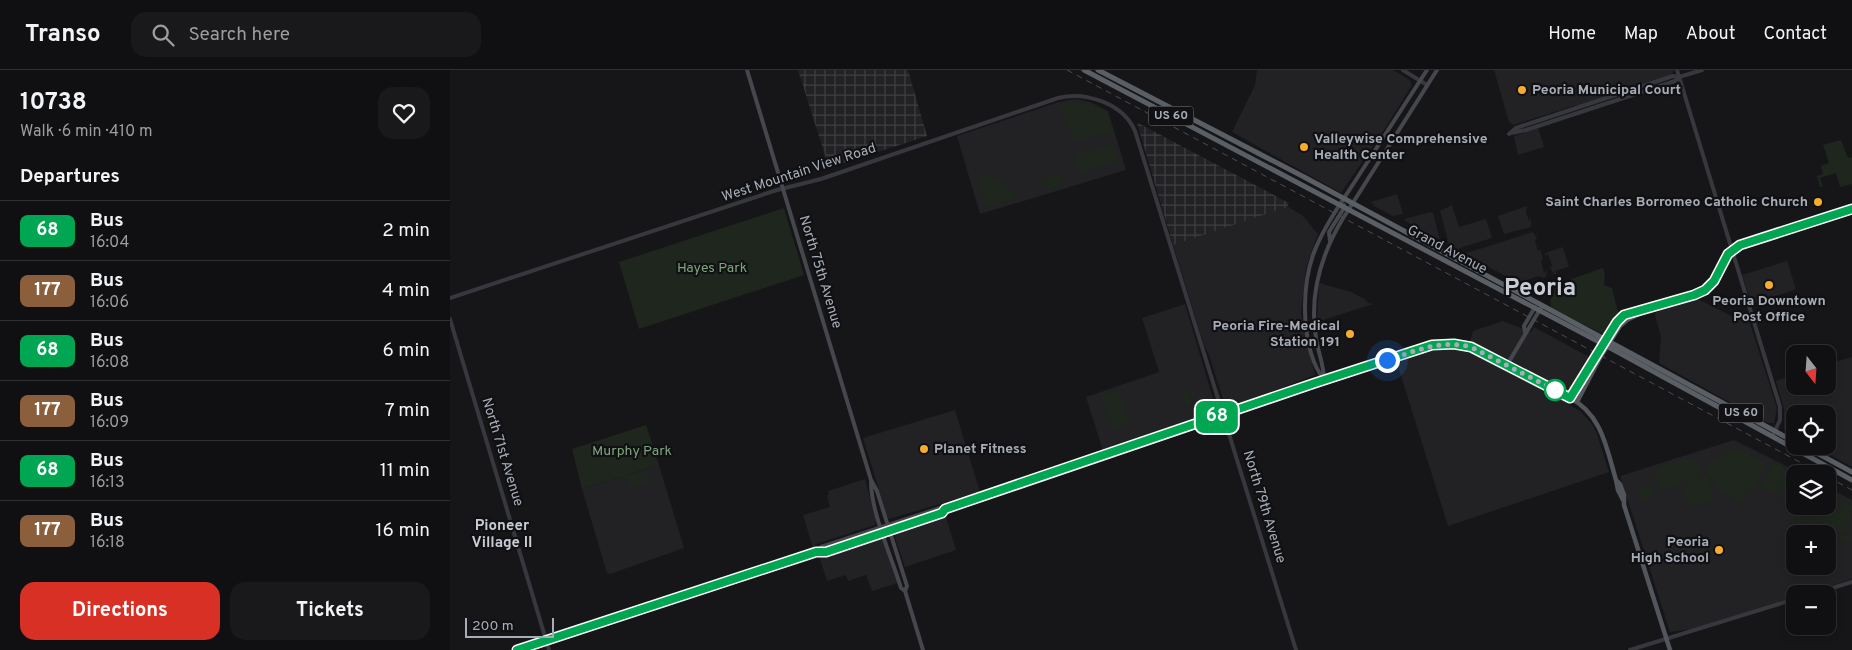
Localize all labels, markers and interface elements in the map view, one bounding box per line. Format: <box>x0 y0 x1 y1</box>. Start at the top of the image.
search box <box>131 12 481 57</box>
text: Transo <box>25 20 101 50</box>
icon: search <box>149 21 177 49</box>
text: Search here <box>189 23 290 47</box>
text: Home <box>1548 23 1596 46</box>
text: Map <box>1624 23 1658 46</box>
text: About <box>1686 23 1735 46</box>
text: Contact <box>1763 23 1827 46</box>
place label: Peoria Municipal Court <box>1532 82 1681 99</box>
marker: Peoria Municipal Court <box>1516 84 1528 96</box>
button: heart <box>378 87 430 139</box>
text: 10738 <box>20 88 87 118</box>
road number: US 60 <box>1148 106 1194 126</box>
text: Walk · 6 min · 410 m <box>20 122 153 142</box>
place label: Valleywise Comprehensive Health Center <box>1314 131 1488 164</box>
street label: West Mountain View Road <box>720 140 878 206</box>
marker: Valleywise Comprehensive Health Center <box>1298 141 1310 153</box>
text: Departures <box>20 165 120 189</box>
place label: Saint Charles Borromeo Catholic Church <box>1545 194 1808 211</box>
marker: Saint Charles Borromeo Catholic Church <box>1812 196 1824 208</box>
text: Bus <box>90 209 124 233</box>
street label: North 75th Avenue <box>795 213 845 331</box>
text: 68 <box>36 219 59 242</box>
text: 2 min <box>382 219 430 243</box>
street label: Grand Avenue <box>1404 222 1490 278</box>
text: 16:04 <box>90 233 129 253</box>
park label: Hayes Park <box>677 260 747 277</box>
text: Bus <box>90 269 124 293</box>
district label: Peoria <box>1504 274 1576 304</box>
text: 177 <box>34 279 61 302</box>
text: 4 min <box>382 279 430 303</box>
marker: Peoria Downtown Post Office <box>1763 279 1775 291</box>
text: 16:06 <box>90 293 129 313</box>
place label: Peoria Downtown Post Office <box>1712 293 1826 326</box>
place label: Peoria Fire-Medical Station 191 <box>1212 318 1340 351</box>
marker: Peoria Fire-Medical Station 191 <box>1344 328 1356 340</box>
text: Bus <box>90 329 124 353</box>
text: 68 <box>36 339 59 362</box>
text: 6 min <box>383 339 430 363</box>
north arrow <box>1786 345 1836 395</box>
map controls <box>1786 345 1836 635</box>
your location <box>1375 348 1400 373</box>
text: 16:08 <box>90 353 129 373</box>
unlabelled marker <box>1544 379 1566 401</box>
text: Bus <box>90 389 124 413</box>
street label: North 71st Avenue <box>477 396 527 508</box>
text: 177 <box>34 399 61 422</box>
text: 7 min <box>385 399 430 423</box>
line badge: 68 <box>1194 401 1240 433</box>
road number: US 60 <box>1718 403 1764 422</box>
text: 68 <box>1206 405 1228 428</box>
button: locate <box>1786 405 1836 455</box>
text: 16:09 <box>90 413 129 433</box>
place label: Planet Fitness <box>934 441 1027 458</box>
park label: Murphy Park <box>592 443 672 460</box>
marker: Planet Fitness <box>918 443 930 455</box>
text: Bus <box>90 449 124 473</box>
street label: North 79th Avenue <box>1239 449 1289 565</box>
text: 68 <box>36 459 59 482</box>
text: 11 min <box>380 459 430 483</box>
button: layers <box>1786 465 1836 515</box>
text: 16:13 <box>90 473 125 493</box>
text: Bus <box>90 509 124 533</box>
district label: Pioneer Village II <box>471 517 533 553</box>
text: 177 <box>34 519 61 542</box>
text: 16 min <box>375 519 430 543</box>
button: + <box>1786 525 1836 575</box>
text: 16:18 <box>90 533 125 553</box>
place label: Peoria High School <box>1631 534 1709 567</box>
marker: Peoria High School <box>1713 544 1725 556</box>
button: Directions <box>20 582 220 640</box>
button: Tickets <box>230 582 430 640</box>
button: − <box>1786 585 1836 635</box>
scale bar <box>465 615 554 638</box>
text: 200 m <box>472 618 514 635</box>

